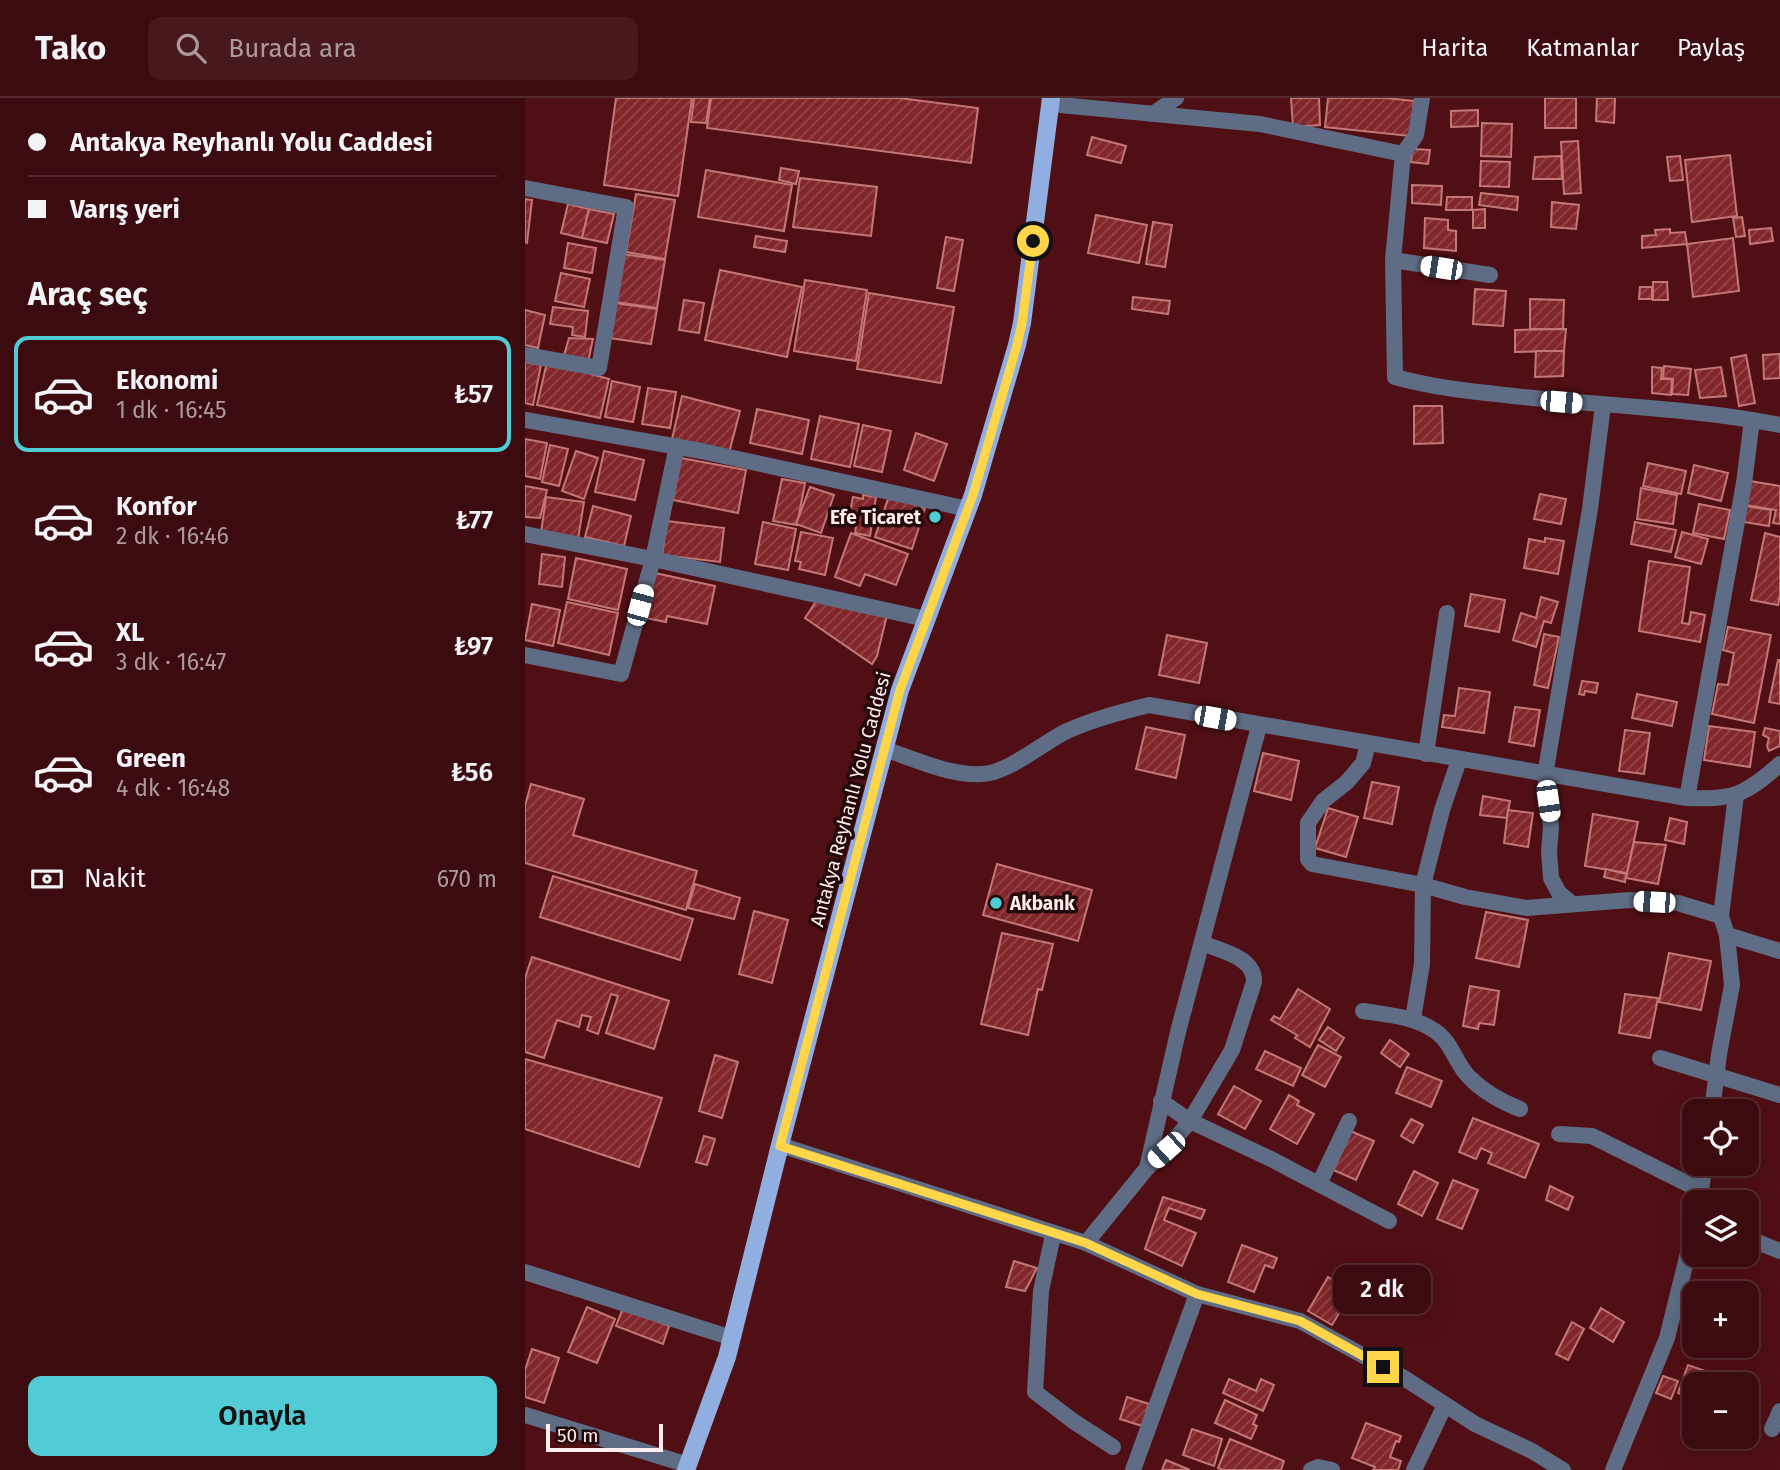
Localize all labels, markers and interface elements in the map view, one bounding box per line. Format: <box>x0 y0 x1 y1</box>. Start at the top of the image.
search box <box>148 17 638 80</box>
text: Tako <box>35 28 106 68</box>
icon: search <box>172 29 210 67</box>
text: Burada ara <box>228 33 357 64</box>
text: Harita <box>1421 34 1488 62</box>
text: Katmanlar <box>1526 34 1639 62</box>
text: Paylaş <box>1677 34 1745 62</box>
text: Antakya Reyhanlı Yolu Caddesi <box>70 127 433 158</box>
text: Varış yeri <box>70 194 180 225</box>
route start <box>1017 225 1049 257</box>
car <box>1419 254 1464 282</box>
text: Araç seç <box>28 275 148 313</box>
icon: car <box>32 363 95 426</box>
text: Ekonomi <box>116 365 218 396</box>
text: ₺57 <box>454 379 493 410</box>
car <box>1540 390 1583 414</box>
text: 1 dk · 16:45 <box>116 396 226 424</box>
icon: car <box>32 489 95 552</box>
text: Konfor <box>116 491 197 522</box>
text: ₺77 <box>455 505 493 536</box>
place label: Efe Ticaret <box>830 506 922 529</box>
marker: Efe Ticaret <box>927 509 943 525</box>
text: 2 dk · 16:46 <box>116 522 229 550</box>
car <box>625 582 656 628</box>
icon: car <box>32 615 95 678</box>
text: XL <box>116 617 144 648</box>
text: ₺97 <box>454 631 493 662</box>
text: 3 dk · 16:47 <box>116 648 226 676</box>
street label: Antakya Reyhanlı Yolu Caddesi <box>805 669 896 929</box>
car <box>1193 704 1238 732</box>
icon: car <box>32 741 95 804</box>
text: Green <box>116 743 186 774</box>
text: ₺56 <box>451 757 493 788</box>
text: 4 dk · 16:48 <box>116 774 230 802</box>
car <box>1535 779 1562 823</box>
icon: cash <box>28 860 66 898</box>
text: Nakit <box>84 863 146 894</box>
text: 670 m <box>437 865 497 893</box>
car <box>1633 890 1676 914</box>
place label: Akbank <box>1009 892 1075 915</box>
marker: Akbank <box>988 895 1004 911</box>
map controls <box>1682 1099 1759 1449</box>
button: locate <box>1682 1099 1759 1176</box>
car <box>1144 1128 1189 1172</box>
button: layers <box>1682 1190 1759 1267</box>
callout: 2 dk <box>1334 1266 1432 1314</box>
text: 2 dk <box>1360 1275 1404 1303</box>
button: + <box>1682 1281 1759 1358</box>
route end <box>1367 1351 1399 1383</box>
button: − <box>1682 1372 1759 1449</box>
button: Onayla <box>28 1376 497 1456</box>
scale bar <box>546 1421 663 1453</box>
text: 50 m <box>557 1424 598 1447</box>

